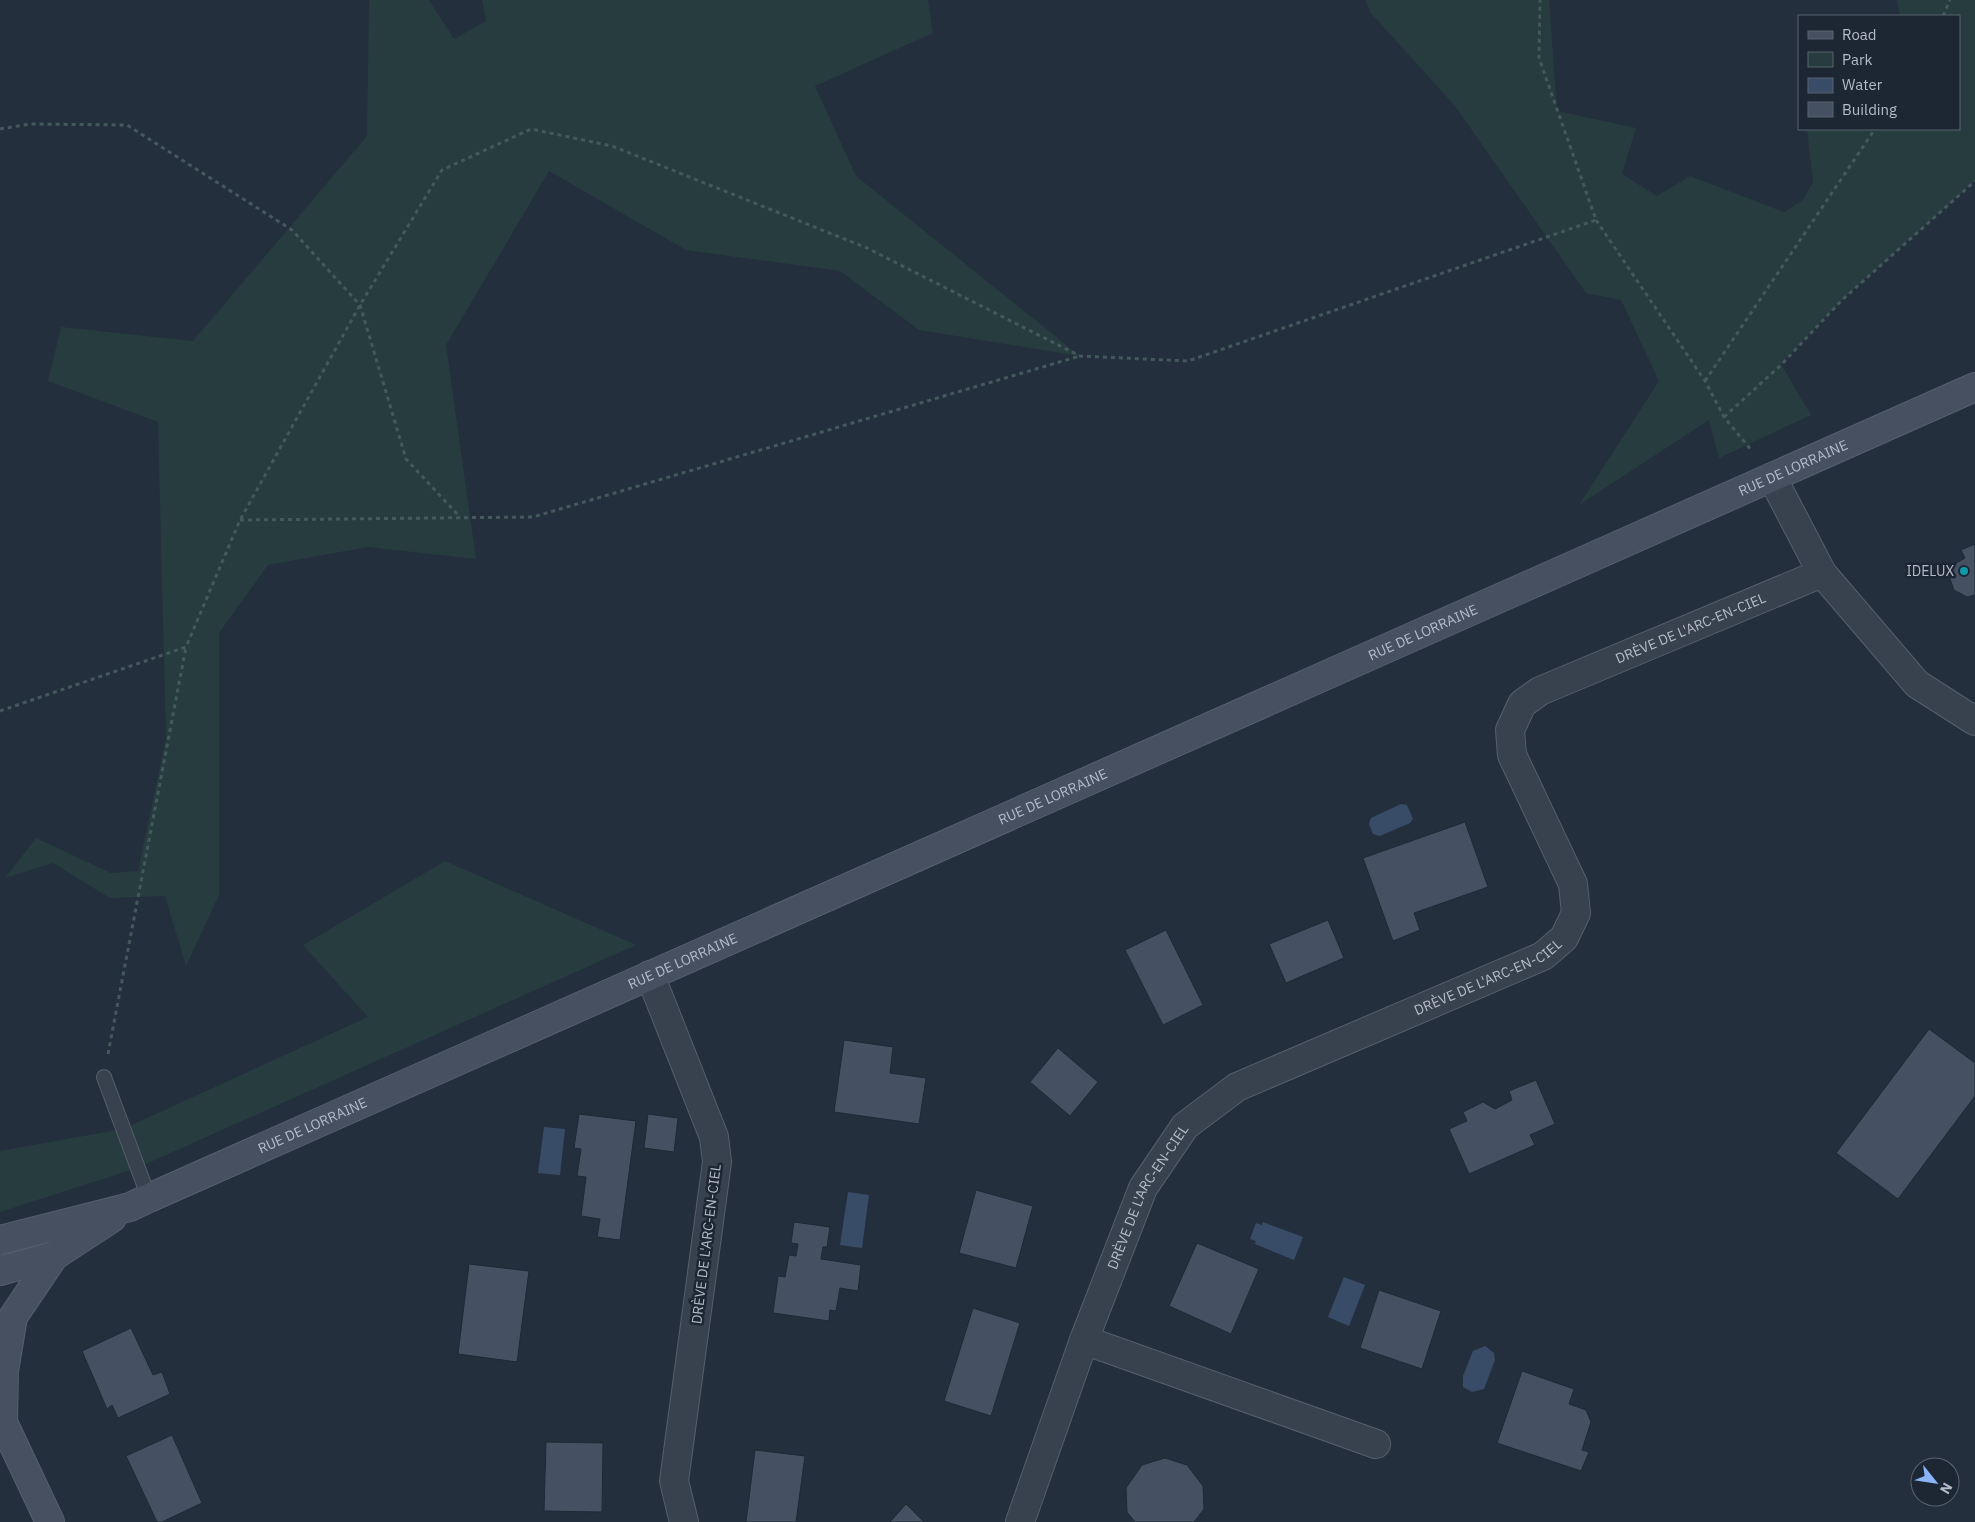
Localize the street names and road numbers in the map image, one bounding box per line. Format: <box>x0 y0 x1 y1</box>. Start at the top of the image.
street label: RUE DE LORRAINE <box>1736 436 1850 500</box>
street label: DRÈVE DE L'ARC-EN-CIEL <box>1613 589 1768 667</box>
street label: RUE DE LORRAINE <box>1365 600 1480 664</box>
street label: RUE DE LORRAINE <box>995 764 1110 829</box>
street label: RUE DE LORRAINE <box>625 929 740 993</box>
street label: DRÈVE DE L'ARC-EN-CIEL <box>1411 935 1565 1019</box>
street label: RUE DE LORRAINE <box>255 1093 370 1158</box>
street label: DRÈVE DE L'ARC-EN-CIEL <box>1103 1121 1192 1272</box>
street label: DRÈVE DE L'ARC-EN-CIEL <box>686 1163 725 1325</box>

